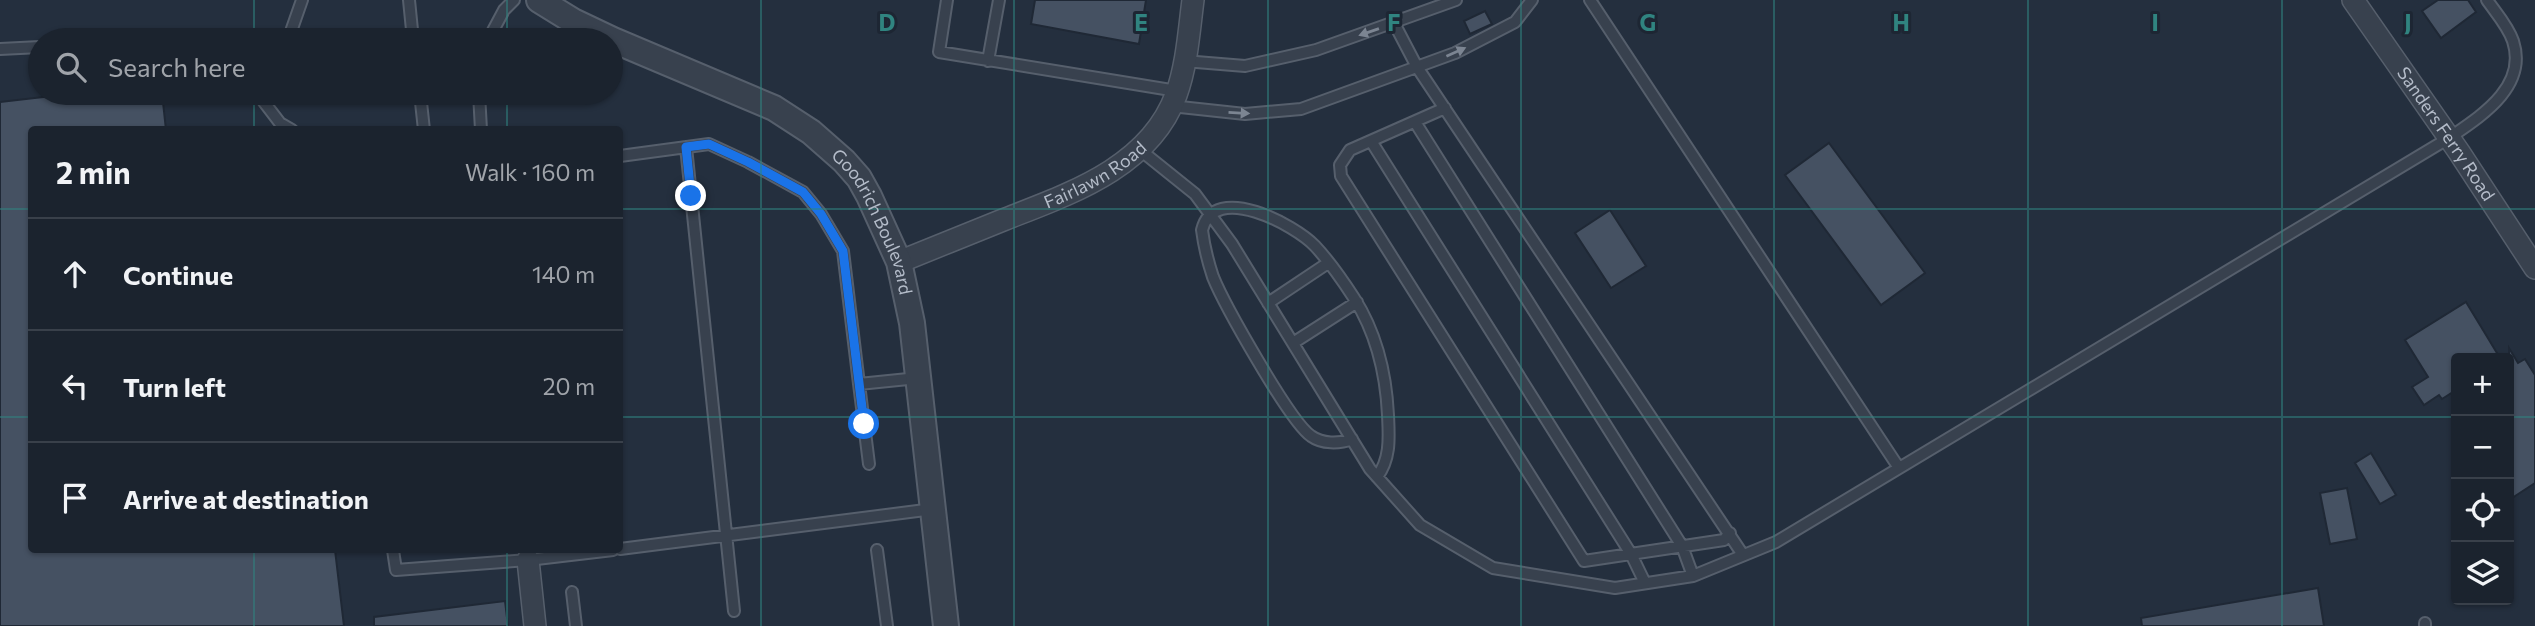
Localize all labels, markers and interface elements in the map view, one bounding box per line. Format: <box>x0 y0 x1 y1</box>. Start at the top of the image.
text: D <box>879 8 896 36</box>
text: E <box>1134 8 1148 36</box>
text: F <box>1387 8 1401 36</box>
text: G <box>1640 8 1656 36</box>
text: H <box>1892 8 1910 36</box>
text: I <box>2151 8 2159 36</box>
text: J <box>2404 8 2412 36</box>
one-way arrow <box>1358 27 1379 38</box>
search box <box>28 28 623 105</box>
one-way arrow <box>1445 46 1466 57</box>
icon: search <box>52 48 90 86</box>
text: Search here <box>108 51 246 82</box>
street label: Sanders Ferry Road <box>2393 62 2500 205</box>
one-way arrow <box>1228 107 1250 118</box>
street label: Fairlawn Road <box>1040 136 1151 213</box>
street label: Goodrich Boulevard <box>828 143 918 296</box>
text: 2 min <box>56 153 131 190</box>
text: Walk · 160 m <box>465 158 595 186</box>
route end <box>675 180 706 211</box>
icon: ahead <box>56 255 94 293</box>
text: Continue <box>123 259 233 290</box>
text: 140 m <box>532 260 595 288</box>
map controls <box>2451 353 2514 605</box>
button: + <box>2451 353 2514 416</box>
icon: left <box>56 367 94 405</box>
text: Turn left <box>123 371 226 402</box>
text: 20 m <box>543 372 595 400</box>
route start <box>848 408 879 439</box>
button: − <box>2451 416 2514 479</box>
icon: arrive <box>56 479 94 517</box>
button: locate <box>2451 479 2514 542</box>
text: Arrive at destination <box>123 483 369 514</box>
button: layers <box>2451 542 2514 605</box>

